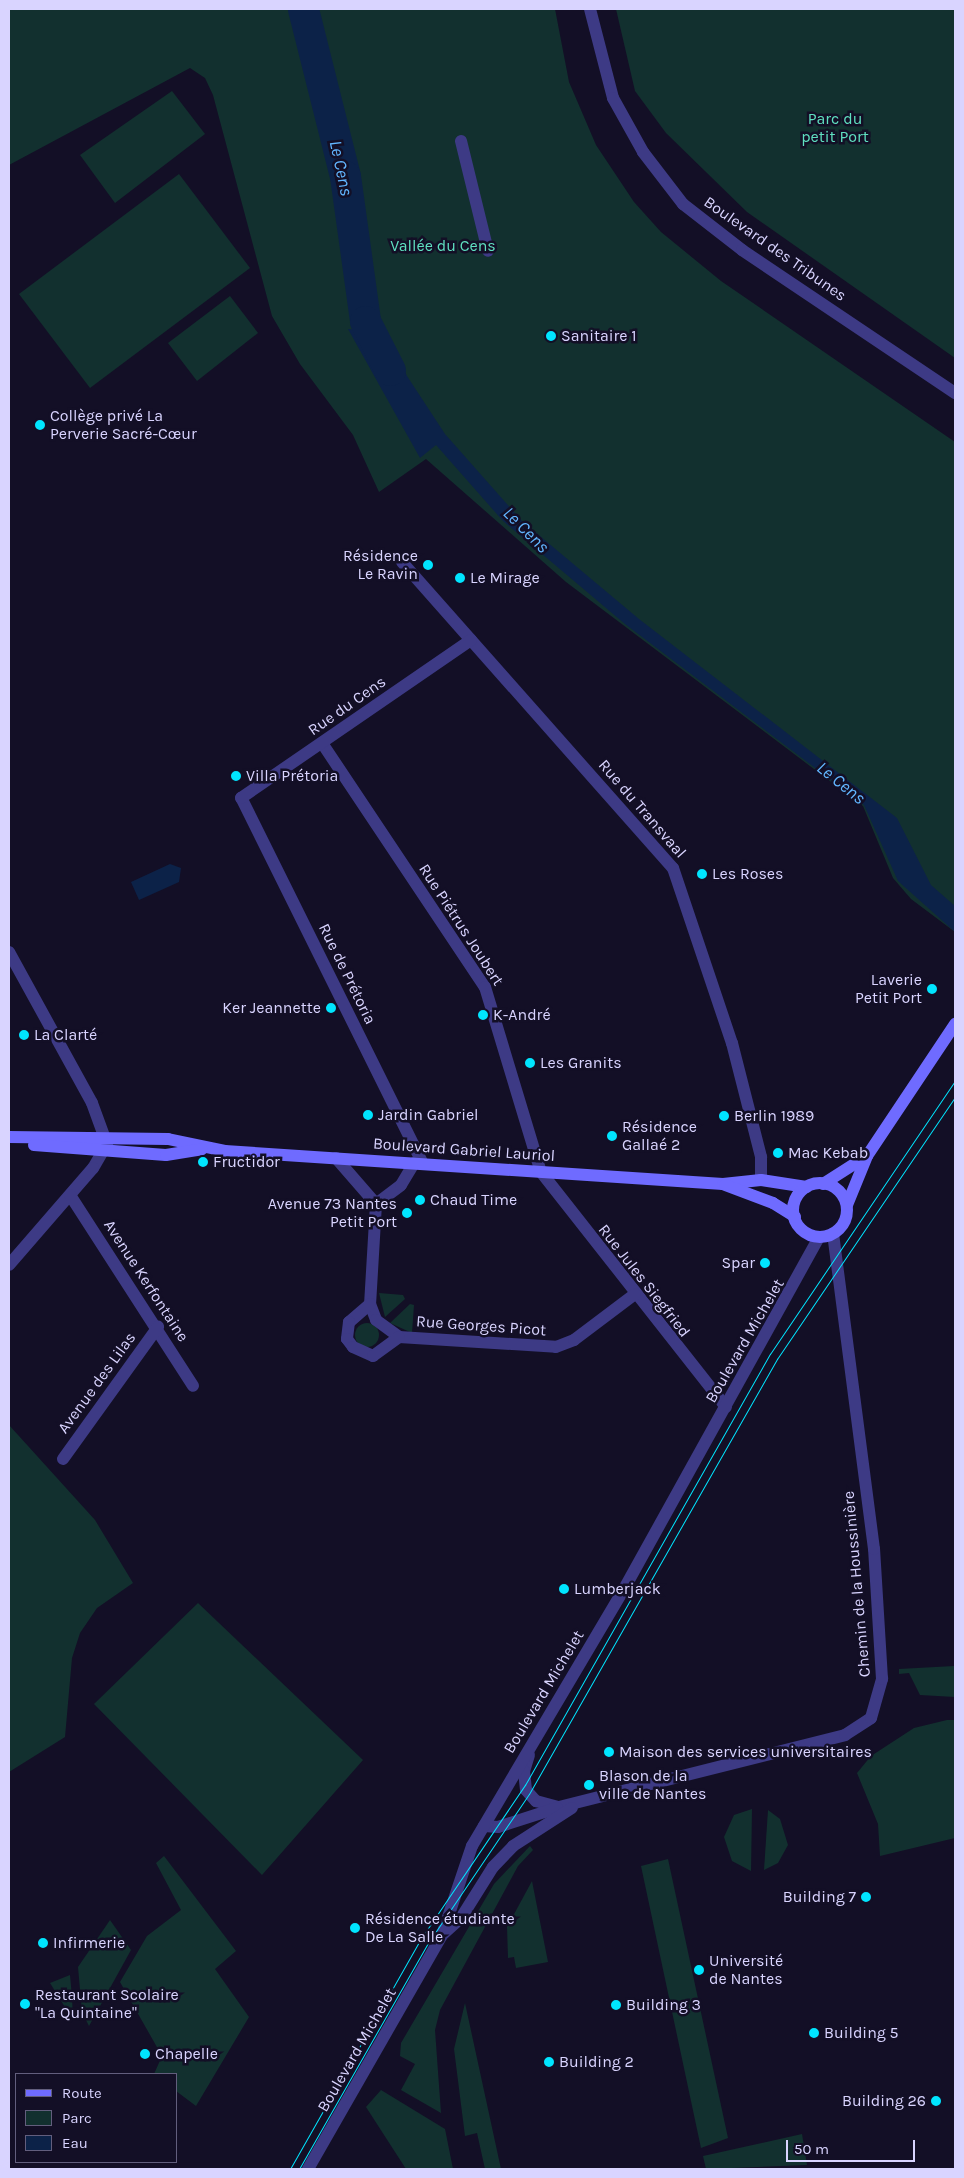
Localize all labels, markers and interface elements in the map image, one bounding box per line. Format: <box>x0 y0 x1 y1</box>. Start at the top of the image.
park label: Parc du petit Port <box>801 109 869 147</box>
water label: Le Cens <box>325 138 357 198</box>
street label: Boulevard des Tribunes <box>700 192 850 306</box>
park label: Vallée du Cens <box>390 236 496 256</box>
place label: Sanitaire 1 <box>561 326 637 346</box>
marker: Sanitaire 1 <box>545 330 557 342</box>
place label: Collège privé La Perverie Sacré-Cœur <box>50 406 197 444</box>
marker: Collège privé La Perverie Sacré-Cœur <box>34 419 46 431</box>
water label: Le Cens <box>498 502 554 558</box>
place label: Résidence Le Ravin <box>343 546 418 584</box>
marker: Résidence Le Ravin <box>422 559 434 571</box>
place label: Le Mirage <box>470 568 540 588</box>
marker: Le Mirage <box>454 572 466 584</box>
street label: Rue du Cens <box>304 672 390 740</box>
street label: Rue du Transvaal <box>594 756 690 862</box>
water label: Le Cens <box>812 757 870 809</box>
place label: Villa Prétoria <box>246 766 338 786</box>
marker: Villa Prétoria <box>230 770 242 782</box>
street label: Rue Piétrus Joubert <box>414 860 508 990</box>
place label: Les Roses <box>712 864 783 884</box>
marker: Les Roses <box>696 868 708 880</box>
street label: Rue de Prétoria <box>314 920 380 1028</box>
place label: Laverie Petit Port <box>855 970 922 1008</box>
marker: Laverie Petit Port <box>926 983 938 995</box>
place label: Ker Jeannette <box>222 998 321 1018</box>
marker: Ker Jeannette <box>325 1002 337 1014</box>
place label: K-André <box>493 1005 551 1025</box>
marker: K-André <box>477 1009 489 1021</box>
place label: La Clarté <box>34 1025 97 1045</box>
marker: La Clarté <box>18 1029 30 1041</box>
place label: Les Granits <box>540 1053 622 1073</box>
marker: Les Granits <box>524 1057 536 1069</box>
place label: Jardin Gabriel <box>378 1105 479 1125</box>
place label: Berlin 1989 <box>734 1106 814 1126</box>
marker: Jardin Gabriel <box>362 1109 374 1121</box>
marker: Berlin 1989 <box>718 1110 730 1122</box>
place label: Résidence Gallaé 2 <box>622 1117 697 1155</box>
marker: Résidence Gallaé 2 <box>606 1130 618 1142</box>
street label: Boulevard Gabriel Lauriol <box>372 1134 556 1166</box>
place label: Mac Kebab <box>788 1143 868 1163</box>
marker: Mac Kebab <box>772 1147 784 1159</box>
place label: Fructidor <box>213 1152 280 1172</box>
marker: Fructidor <box>197 1156 209 1168</box>
place label: Chaud Time <box>430 1190 517 1210</box>
place label: Avenue 73 Nantes Petit Port <box>268 1194 397 1232</box>
marker: Chaud Time <box>414 1194 426 1206</box>
marker: Avenue 73 Nantes Petit Port <box>401 1207 413 1219</box>
street label: Avenue Kerfontaine <box>99 1216 193 1346</box>
street label: Rue Jules Siegfried <box>594 1221 694 1341</box>
place label: Spar <box>721 1253 755 1273</box>
marker: Spar <box>759 1257 771 1269</box>
street label: Boulevard Michelet <box>702 1276 788 1406</box>
street label: Rue Georges Picot <box>415 1312 547 1340</box>
street label: Avenue des Lilas <box>54 1329 140 1437</box>
street label: Chemin de la Houssinière <box>839 1490 875 1678</box>
place label: Lumberjack <box>574 1579 661 1599</box>
marker: Lumberjack <box>558 1583 570 1595</box>
street label: Boulevard Michelet <box>500 1627 588 1757</box>
place label: Maison des services universitaires <box>619 1742 872 1762</box>
marker: Maison des services universitaires <box>603 1746 615 1758</box>
place label: Blason de la ville de Nantes <box>599 1766 706 1804</box>
marker: Blason de la ville de Nantes <box>583 1779 595 1791</box>
place label: Building 7 <box>783 1887 856 1907</box>
marker: Building 7 <box>860 1891 872 1903</box>
place label: Résidence étudiante De La Salle <box>365 1909 515 1947</box>
marker: Résidence étudiante De La Salle <box>349 1922 361 1934</box>
place label: Infirmerie <box>53 1933 125 1953</box>
marker: Infirmerie <box>37 1937 49 1949</box>
place label: Université de Nantes <box>709 1951 783 1989</box>
marker: Université de Nantes <box>693 1964 705 1976</box>
place label: Restaurant Scolaire "La Quintaine" <box>35 1985 179 2023</box>
street label: Boulevard Michelet <box>314 1985 400 2115</box>
place label: Building 3 <box>626 1995 701 2015</box>
marker: Restaurant Scolaire "La Quintaine" <box>19 1998 31 2010</box>
marker: Building 3 <box>610 1999 622 2011</box>
place label: Building 5 <box>824 2023 899 2043</box>
marker: Building 5 <box>808 2027 820 2039</box>
place label: Chapelle <box>155 2044 218 2064</box>
marker: Chapelle <box>139 2048 151 2060</box>
place label: Building 2 <box>559 2052 634 2072</box>
marker: Building 2 <box>543 2056 555 2068</box>
legend <box>15 2073 178 2163</box>
text: Route <box>62 2084 102 2102</box>
place label: Building 26 <box>842 2091 926 2111</box>
marker: Building 26 <box>930 2095 942 2107</box>
text: Parc <box>62 2109 92 2127</box>
scale bar <box>789 2130 918 2162</box>
text: Eau <box>62 2134 88 2152</box>
text: 50 m <box>794 2140 829 2158</box>

